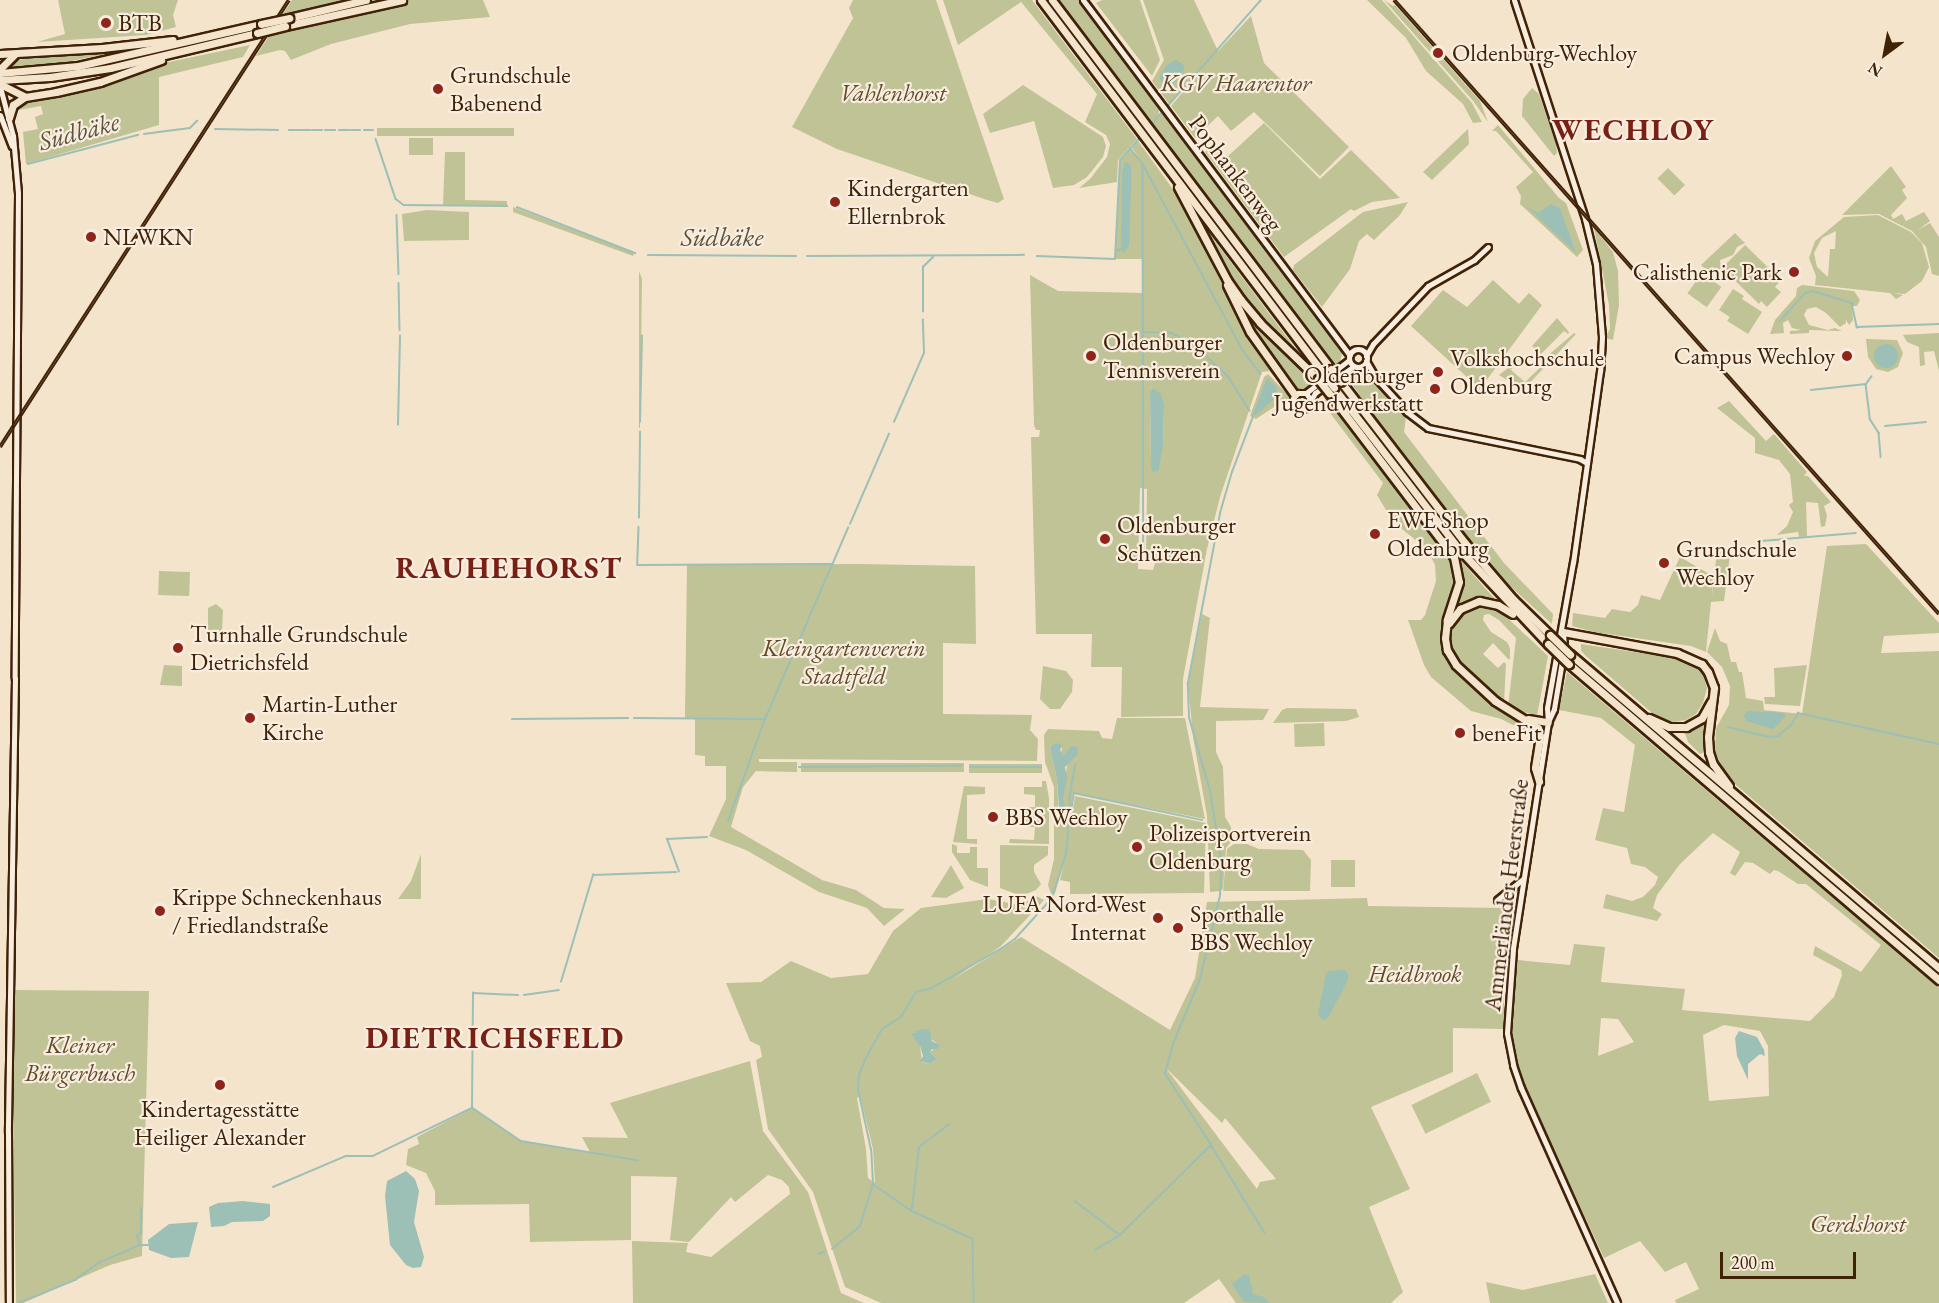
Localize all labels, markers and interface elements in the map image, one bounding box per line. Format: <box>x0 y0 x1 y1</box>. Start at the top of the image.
place label: BTB <box>118 9 162 37</box>
marker: BTB <box>99 16 113 30</box>
north arrow <box>1855 24 1915 84</box>
place label: Oldenburg-Wechloy <box>1452 39 1637 67</box>
marker: Oldenburg-Wechloy <box>1429 44 1447 62</box>
text: N <box>1864 57 1886 82</box>
place label: Grundschule Babenend <box>450 61 571 117</box>
park label: KGV Haarentor <box>1161 69 1311 97</box>
park label: Vahlenhorst <box>840 79 946 107</box>
marker: Grundschule Babenend <box>431 82 445 96</box>
water label: Südbäke <box>35 106 123 158</box>
street label: Pophankenweg <box>1183 109 1289 237</box>
district label: WECHLOY <box>1552 112 1714 148</box>
place label: Kindergarten Ellernbrok <box>847 174 969 230</box>
marker: Kindergarten Ellernbrok <box>828 195 842 209</box>
water label: Südbäke <box>681 222 763 254</box>
place label: NLWKN <box>103 223 193 251</box>
marker: NLWKN <box>84 230 98 244</box>
place label: Calisthenic Park <box>1633 258 1782 286</box>
marker: Calisthenic Park <box>1787 265 1801 279</box>
place label: Oldenburger Tennisverein <box>1103 328 1222 384</box>
place label: Campus Wechloy <box>1674 342 1835 370</box>
place label: Volkshochschule Oldenburg <box>1450 344 1604 400</box>
marker: Oldenburger Tennisverein <box>1084 349 1098 363</box>
marker: Campus Wechloy <box>1840 349 1854 363</box>
place label: Oldenburger Jugendwerkstatt <box>1273 361 1423 417</box>
marker: Volkshochschule Oldenburg <box>1431 365 1445 379</box>
marker: Oldenburger Jugendwerkstatt <box>1428 382 1442 396</box>
place label: EWE Shop Oldenburg <box>1387 506 1489 562</box>
place label: Oldenburger Schützen <box>1117 511 1236 567</box>
marker: EWE Shop Oldenburg <box>1368 527 1382 541</box>
marker: Oldenburger Schützen <box>1098 532 1112 546</box>
place label: Grundschule Wechloy <box>1676 535 1797 591</box>
district label: RAUHEHORST <box>395 550 623 586</box>
marker: Grundschule Wechloy <box>1657 556 1671 570</box>
place label: Turnhalle Grundschule Dietrichsfeld <box>190 620 408 676</box>
park label: Kleingartenverein Stadtfeld <box>762 634 926 690</box>
marker: Turnhalle Grundschule Dietrichsfeld <box>171 641 185 655</box>
place label: Martin-Luther Kirche <box>262 690 397 746</box>
marker: Martin-Luther Kirche <box>243 711 257 725</box>
place label: beneFit <box>1472 719 1541 747</box>
marker: beneFit <box>1453 726 1467 740</box>
street label: Ammerländer Heerstraße <box>1477 777 1535 1013</box>
place label: BBS Wechloy <box>1005 803 1128 831</box>
marker: BBS Wechloy <box>986 810 1000 824</box>
place label: Polizeisportverein Oldenburg <box>1149 819 1311 875</box>
marker: Polizeisportverein Oldenburg <box>1130 840 1144 854</box>
place label: Krippe Schneckenhaus / Friedlandstraße <box>172 883 382 939</box>
place label: LUFA Nord-West Internat <box>982 890 1146 946</box>
place label: Sporthalle BBS Wechloy <box>1190 900 1313 956</box>
marker: Krippe Schneckenhaus / Friedlandstraße <box>153 904 167 918</box>
marker: LUFA Nord-West Internat <box>1151 911 1165 925</box>
marker: Sporthalle BBS Wechloy <box>1171 921 1185 935</box>
park label: Heidbrook <box>1368 960 1462 988</box>
district label: DIETRICHSFELD <box>365 1020 625 1056</box>
park label: Kleiner Bürgerbusch <box>25 1031 135 1087</box>
marker: Kindertagesstätte Heiliger Alexander <box>213 1078 227 1092</box>
place label: Kindertagesstätte Heiliger Alexander <box>134 1095 306 1151</box>
park label: Gerdshorst <box>1810 1210 1906 1238</box>
scale bar <box>1723 1240 1860 1278</box>
text: 200 m <box>1731 1251 1775 1274</box>

